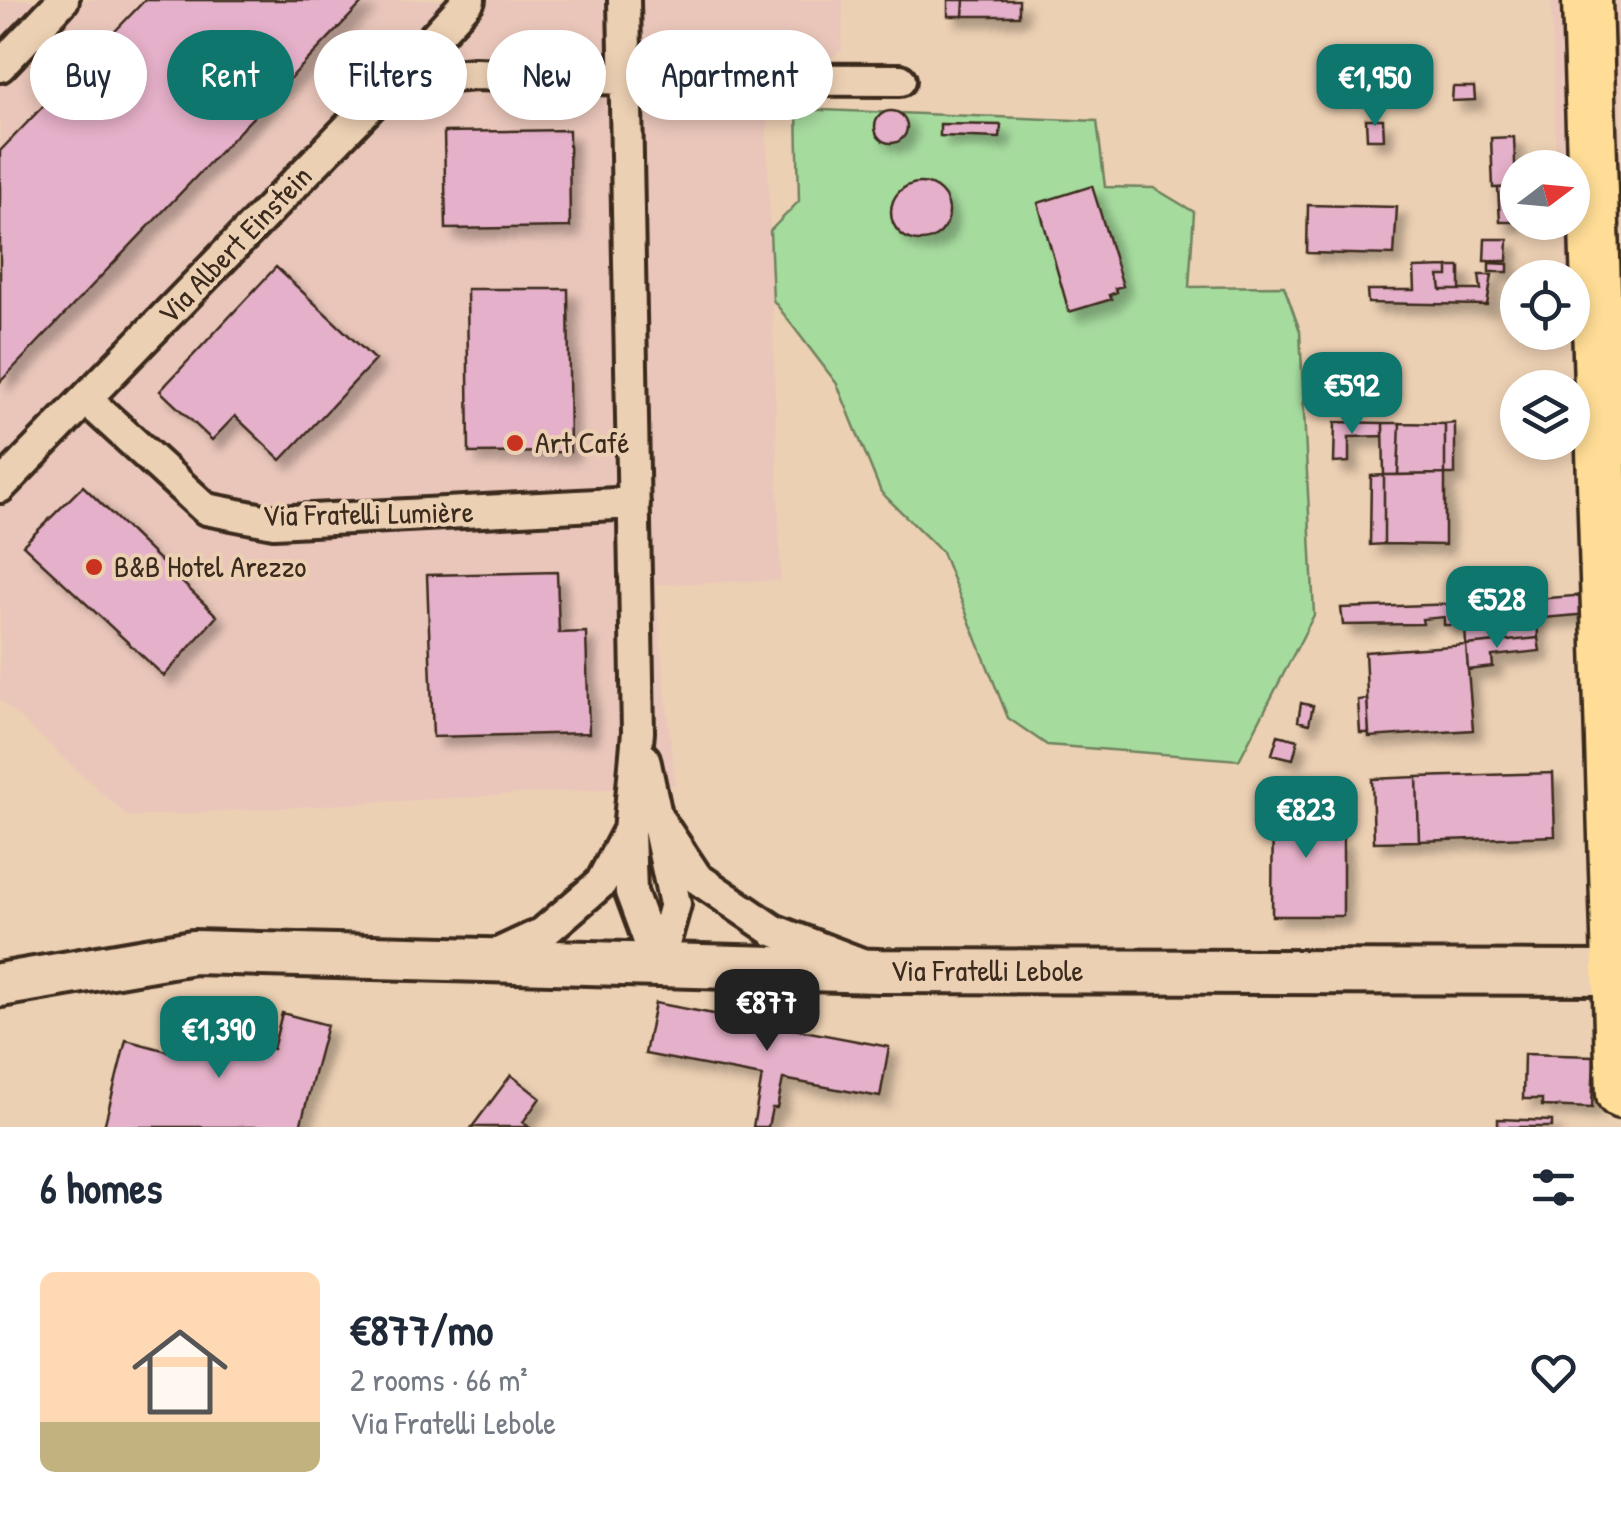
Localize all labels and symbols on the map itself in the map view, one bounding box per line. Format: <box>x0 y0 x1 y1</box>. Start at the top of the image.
pin: €1,950 <box>1294 44 1456 129</box>
north arrow <box>1500 150 1590 240</box>
street label: Via Albert Einstein <box>148 156 320 332</box>
pin: €592 <box>1293 352 1411 437</box>
place label: Art Café <box>535 422 629 462</box>
marker: Art Café <box>504 432 526 454</box>
street label: Via Fratelli Lumière <box>262 491 474 535</box>
place label: B&B Hotel Arezzo <box>114 546 306 586</box>
marker: B&B Hotel Arezzo <box>83 556 105 578</box>
pin: €528 <box>1438 566 1556 651</box>
pin: €823 <box>1247 776 1365 861</box>
street label: Via Fratelli Lebole <box>890 950 1084 990</box>
pin: €877 <box>708 969 826 1054</box>
pin: €1,390 <box>138 996 300 1081</box>

